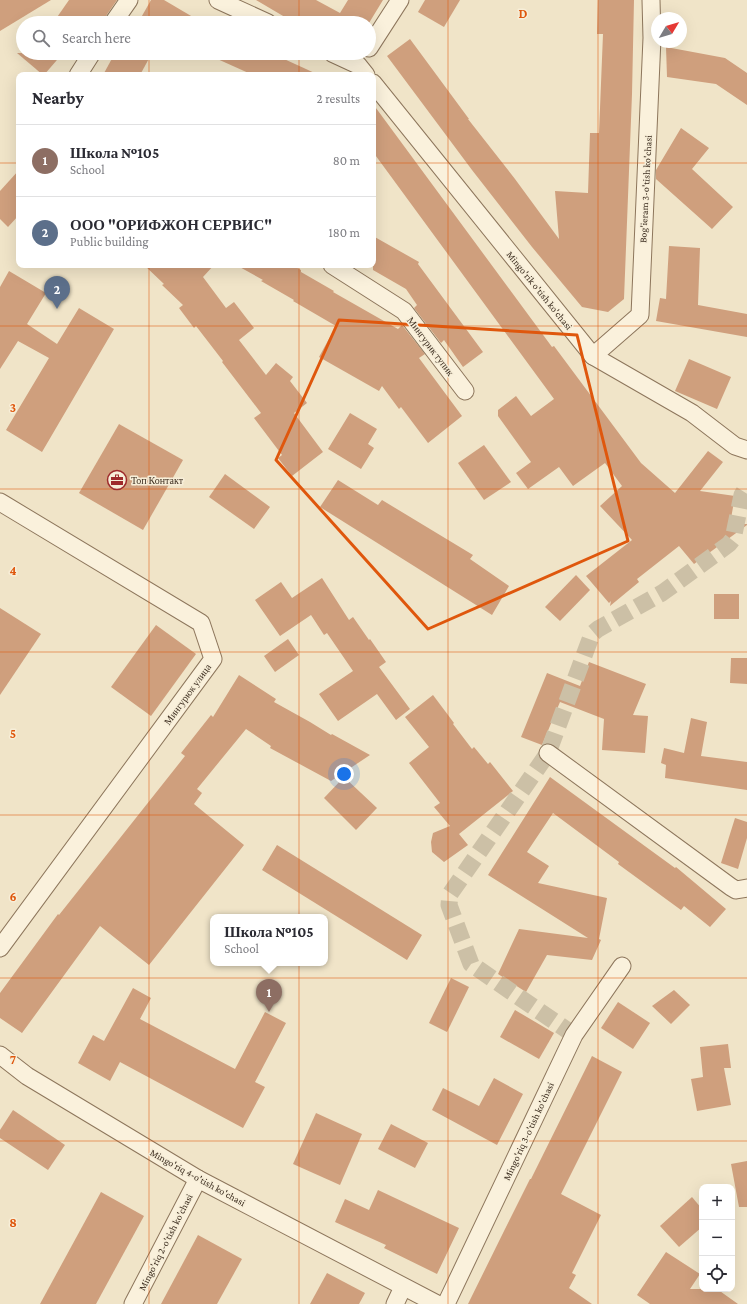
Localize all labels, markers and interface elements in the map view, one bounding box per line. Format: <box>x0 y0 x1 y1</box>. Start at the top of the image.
text: D <box>519 6 528 21</box>
north arrow <box>651 12 687 48</box>
search box <box>16 16 376 60</box>
icon: search <box>30 27 52 49</box>
text: Search here <box>62 30 131 46</box>
text: Nearby <box>32 89 84 108</box>
text: 2 results <box>317 91 360 106</box>
street label: Bog'ieram 3-o'tish ko'chasi <box>637 134 654 243</box>
text: Школа №105 <box>70 145 159 161</box>
text: 1 <box>43 153 47 168</box>
text: 80 m <box>333 153 360 168</box>
text: School <box>70 162 105 177</box>
text: ООО "ОРИФЖОН СЕРВИС" <box>70 217 272 233</box>
text: 2 <box>42 225 48 240</box>
text: 180 m <box>328 225 360 240</box>
text: Public building <box>70 234 149 249</box>
street label: Mingo'rik o'tish ko'chasi <box>504 249 575 332</box>
pin: 2 <box>44 276 70 309</box>
street label: Мингурик тупик <box>405 315 456 378</box>
text: 3 <box>10 400 16 415</box>
office icon: Топ Контакт <box>106 469 128 491</box>
place label: Топ Контакт <box>131 475 184 486</box>
text: 4 <box>9 563 17 578</box>
street label: Мингурюк улица <box>162 661 214 727</box>
text: 5 <box>10 726 16 741</box>
your location <box>334 764 354 784</box>
text: 6 <box>9 889 17 904</box>
popup <box>210 914 328 966</box>
text: Школа №105 <box>224 924 314 940</box>
text: School <box>224 941 259 956</box>
pin: 1 <box>256 979 282 1012</box>
text: 7 <box>10 1052 16 1067</box>
street label: Mingo'riq 3-o'tish ko'chasi <box>501 1080 556 1182</box>
street label: Mingo'riq 4-o'tish ko'chasi <box>148 1147 248 1208</box>
map controls <box>699 1184 735 1292</box>
button: + <box>699 1184 735 1220</box>
street label: Mingo'riq 2-o'tish ko'chasi <box>136 1192 195 1292</box>
text: 8 <box>9 1215 17 1230</box>
button: − <box>699 1220 735 1256</box>
button: locate <box>699 1256 735 1292</box>

